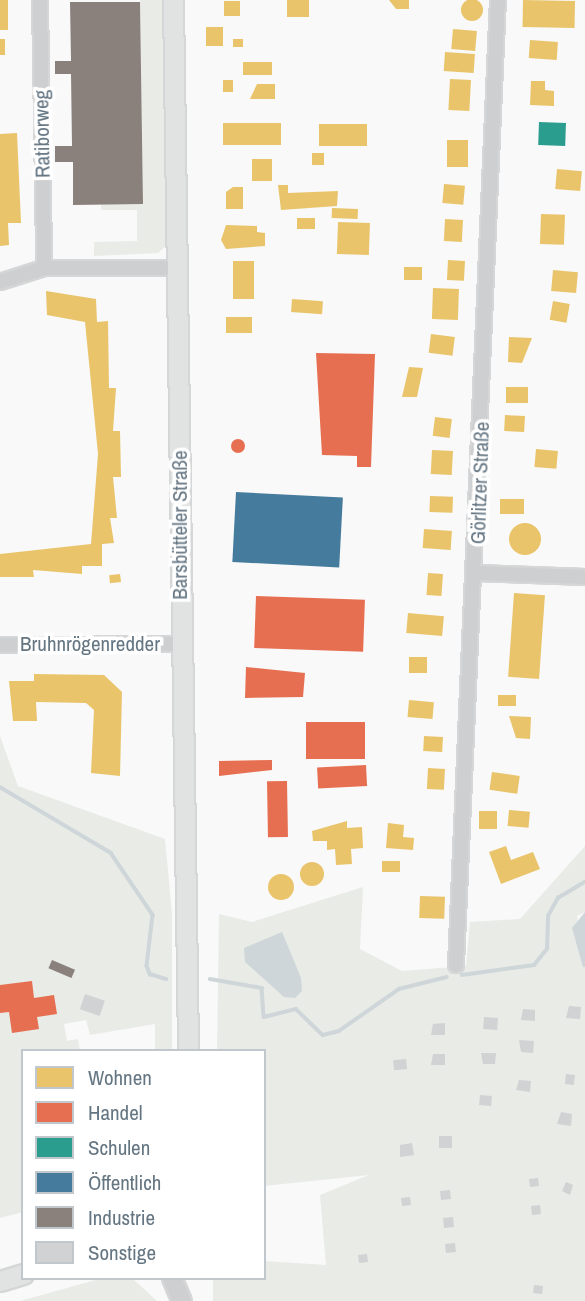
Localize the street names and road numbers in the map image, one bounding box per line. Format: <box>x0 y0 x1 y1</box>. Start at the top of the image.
street label: Ratiborweg <box>29 90 55 178</box>
street label: Görlitzer Straße <box>465 421 495 545</box>
street label: Barsbütteler Straße <box>167 450 193 600</box>
street label: Bruhnrögenredder <box>20 631 160 657</box>

